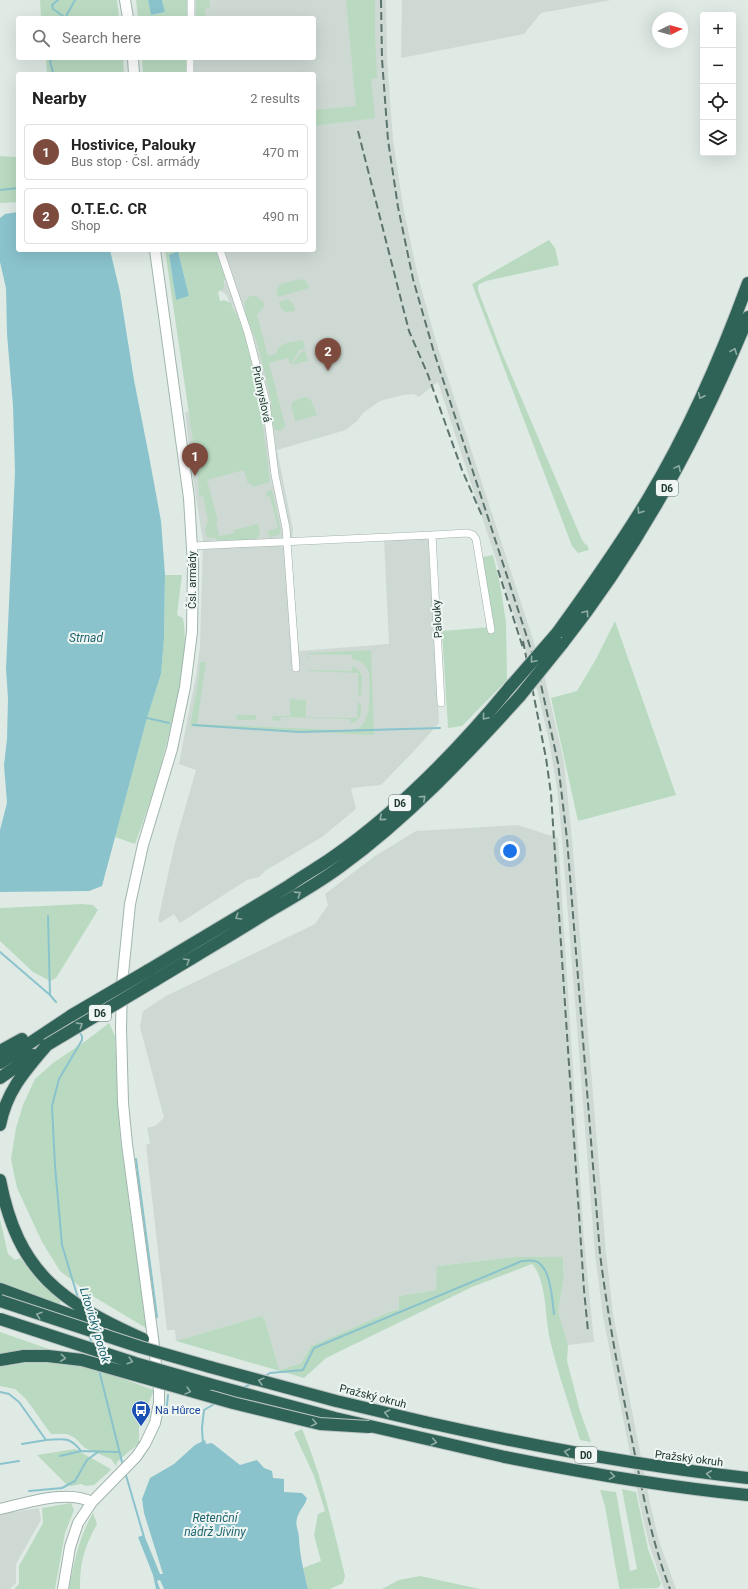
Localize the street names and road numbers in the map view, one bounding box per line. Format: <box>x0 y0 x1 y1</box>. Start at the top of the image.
street label: Průmyslová <box>249 365 274 424</box>
road number: D6 <box>656 480 678 496</box>
street label: Čsl. armády <box>185 550 199 609</box>
street label: Palouky <box>430 599 445 639</box>
road number: D6 <box>389 795 411 811</box>
road number: D6 <box>89 1005 111 1021</box>
street label: Pražský okruh <box>338 1382 408 1411</box>
road number: D0 <box>575 1447 597 1463</box>
street label: Pražský okruh <box>654 1448 724 1469</box>

